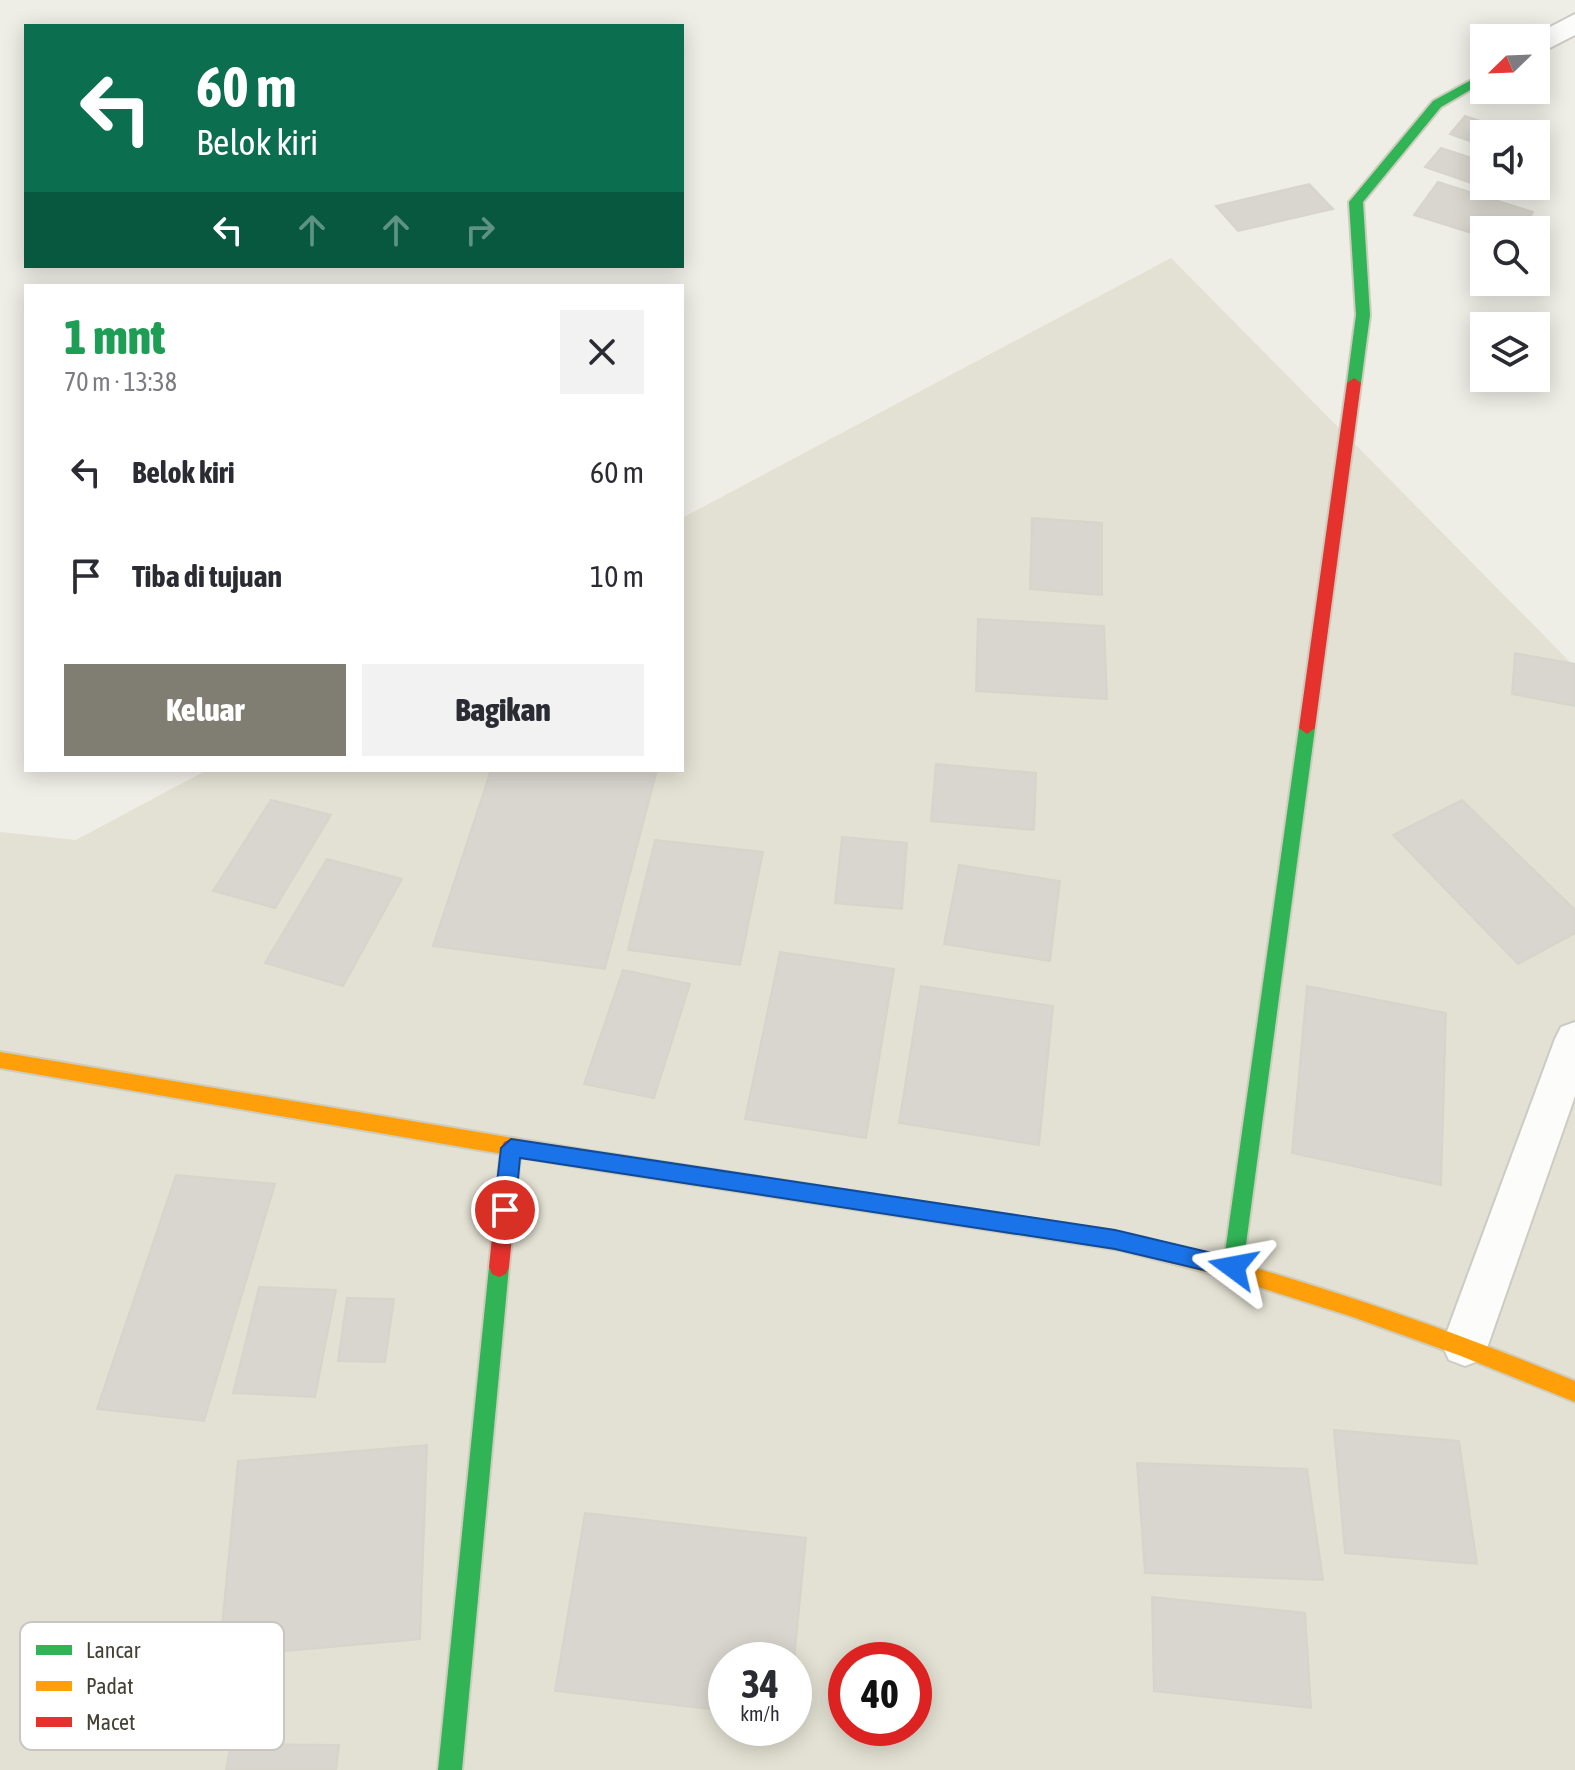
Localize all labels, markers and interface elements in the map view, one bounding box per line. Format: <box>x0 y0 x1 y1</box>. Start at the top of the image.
north arrow <box>1470 24 1550 104</box>
map controls <box>1470 24 1550 392</box>
text: 60 m <box>196 55 297 119</box>
icon: left <box>64 56 168 160</box>
button: sound <box>1470 120 1550 200</box>
text: Belok kiri <box>196 121 318 163</box>
icon: left <box>206 208 250 252</box>
icon: ahead <box>290 208 334 252</box>
icon: ahead <box>374 208 418 252</box>
icon: right <box>458 208 502 252</box>
button: search <box>1470 216 1550 296</box>
text: 1 mnt <box>64 309 165 364</box>
button: close <box>560 310 644 394</box>
button: layers <box>1470 312 1550 392</box>
text: 70 m · 13:38 <box>64 367 177 397</box>
icon: left <box>64 450 108 494</box>
text: Belok kiri <box>132 455 235 489</box>
text: 60 m <box>590 455 644 489</box>
icon: arrive <box>64 554 108 598</box>
text: Tiba di tujuan <box>132 559 282 593</box>
text: 10 m <box>590 559 644 593</box>
button: Keluar <box>64 664 346 756</box>
button: Bagikan <box>362 664 644 756</box>
pin <box>471 1176 539 1244</box>
icon: arrive <box>483 1188 527 1232</box>
position arrow <box>1191 1225 1275 1309</box>
legend <box>20 1622 284 1750</box>
text: Lancar <box>86 1637 141 1663</box>
speed limit sign: 40 <box>828 1642 932 1746</box>
text: 34 <box>741 1661 779 1706</box>
text: Padat <box>86 1673 134 1699</box>
text: km/h <box>740 1702 780 1725</box>
text: Macet <box>86 1709 135 1735</box>

